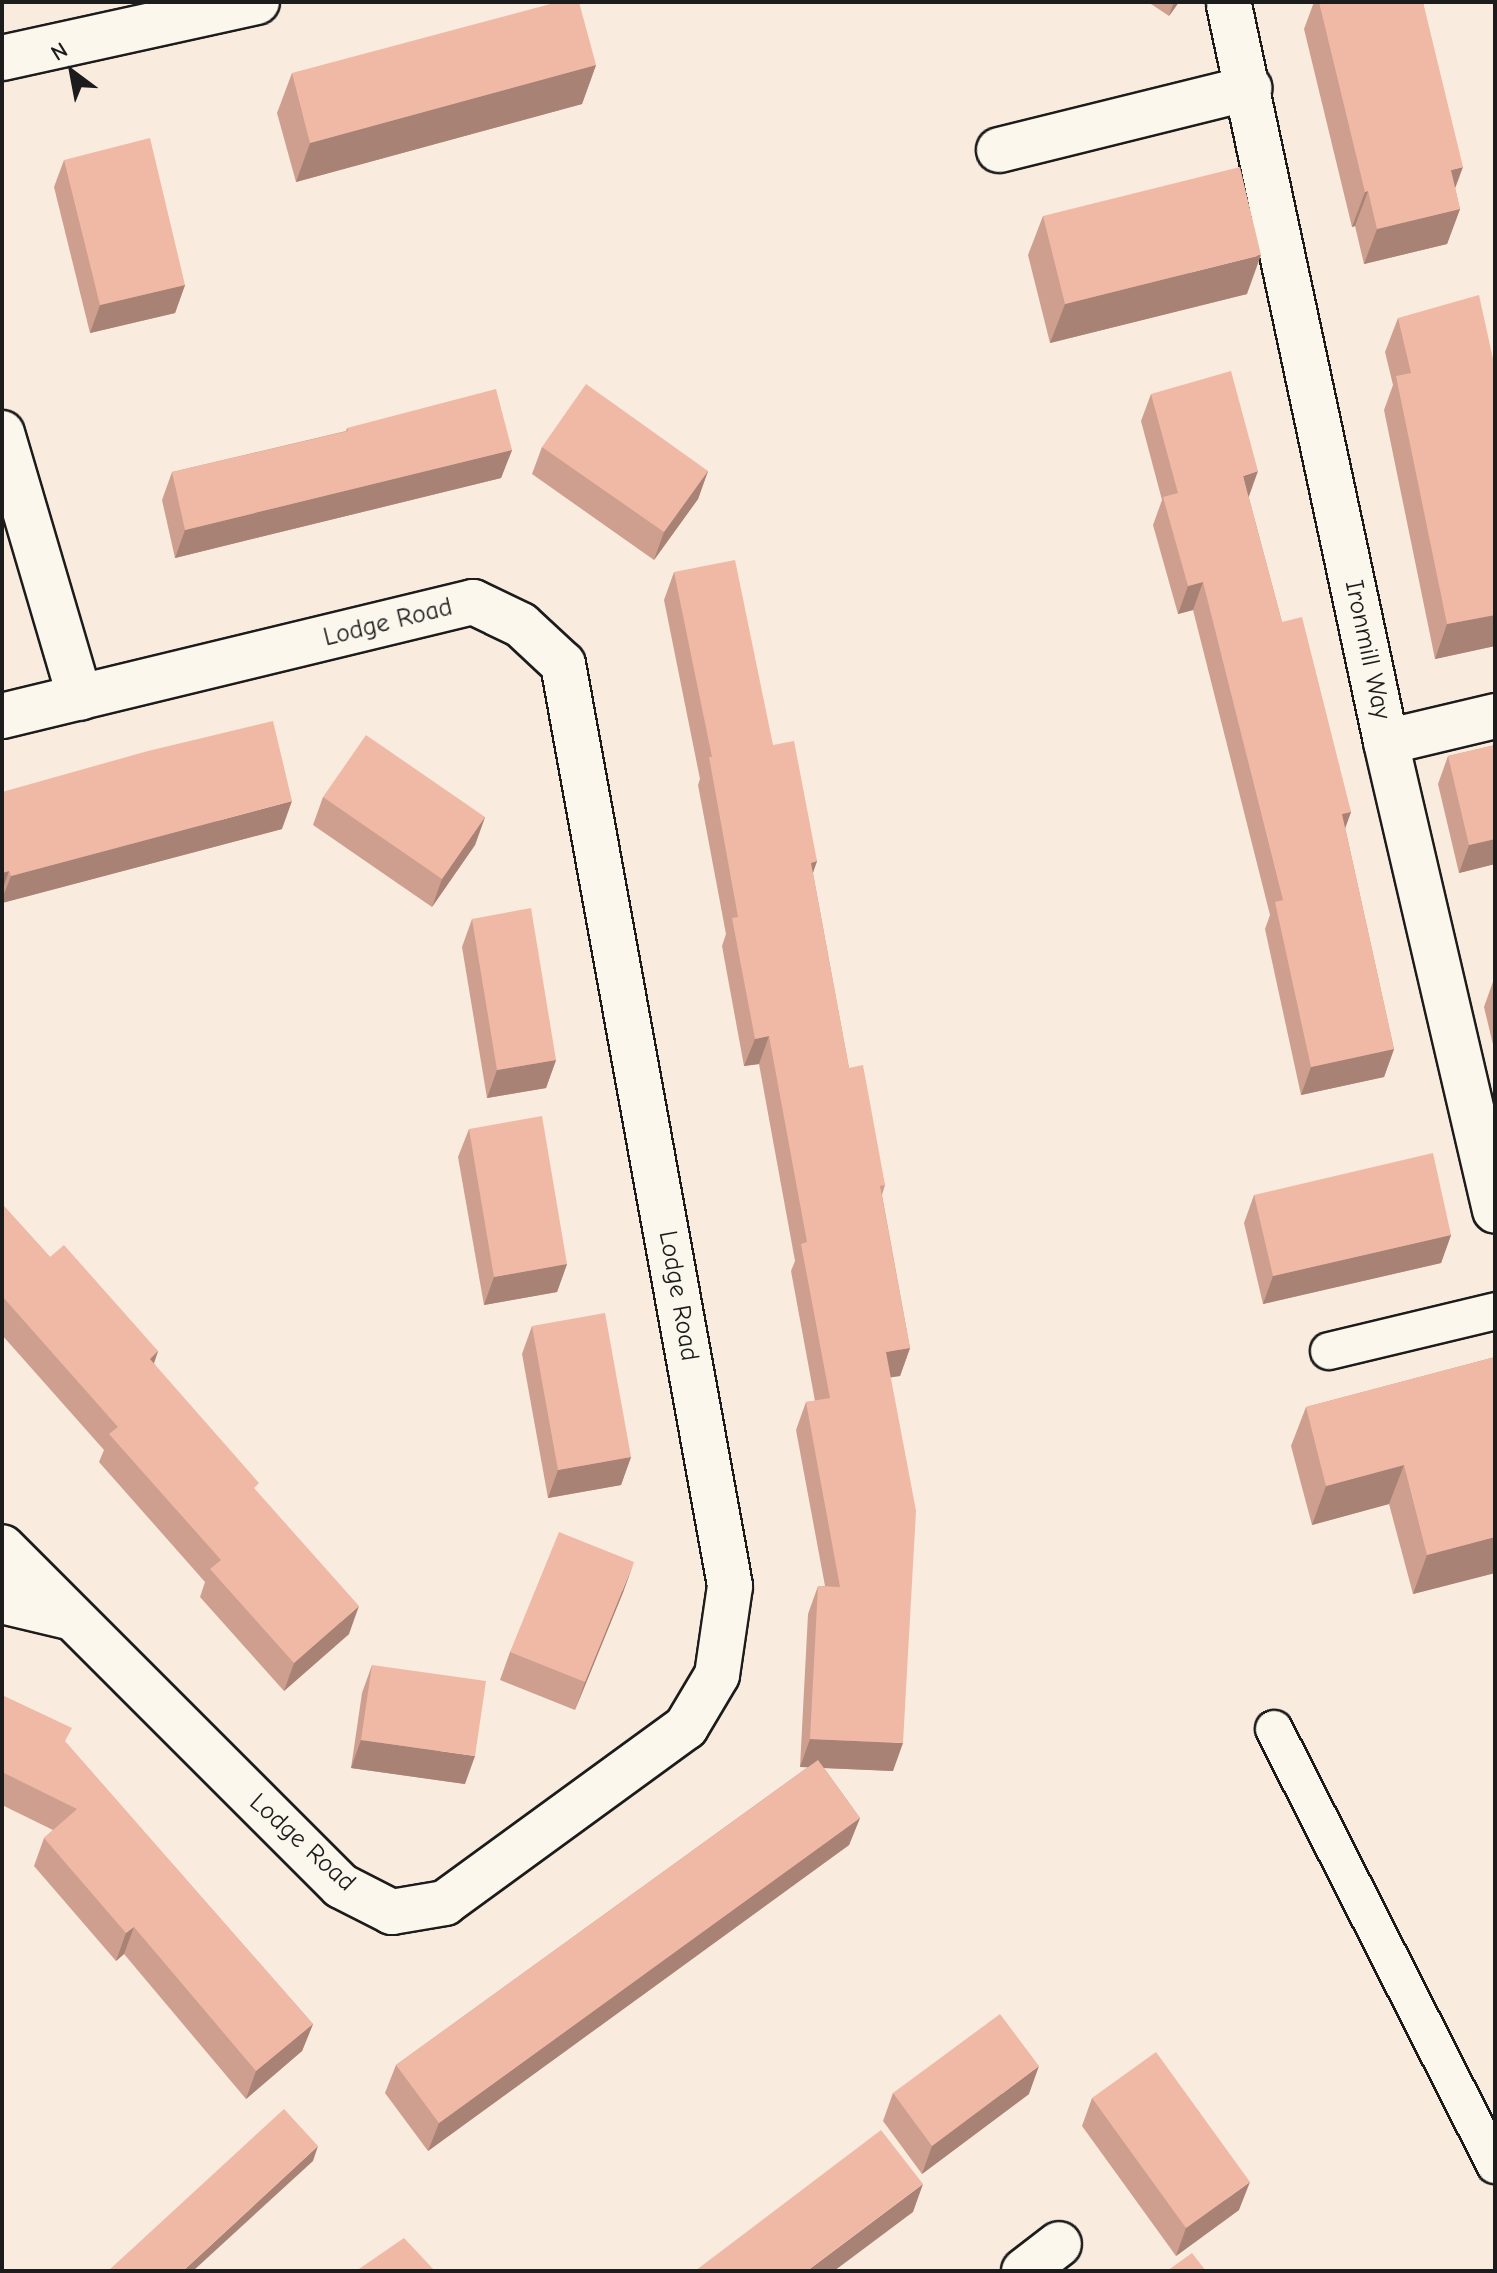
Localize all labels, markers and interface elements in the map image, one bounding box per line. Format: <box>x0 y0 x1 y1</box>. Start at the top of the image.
north arrow <box>32 32 112 112</box>
text: N <box>46 37 72 66</box>
street label: Ironmill Way <box>1337 578 1397 722</box>
street label: Lodge Road <box>320 592 456 654</box>
street label: Lodge Road <box>651 1228 705 1364</box>
street label: Lodge Road <box>243 1787 361 1899</box>

